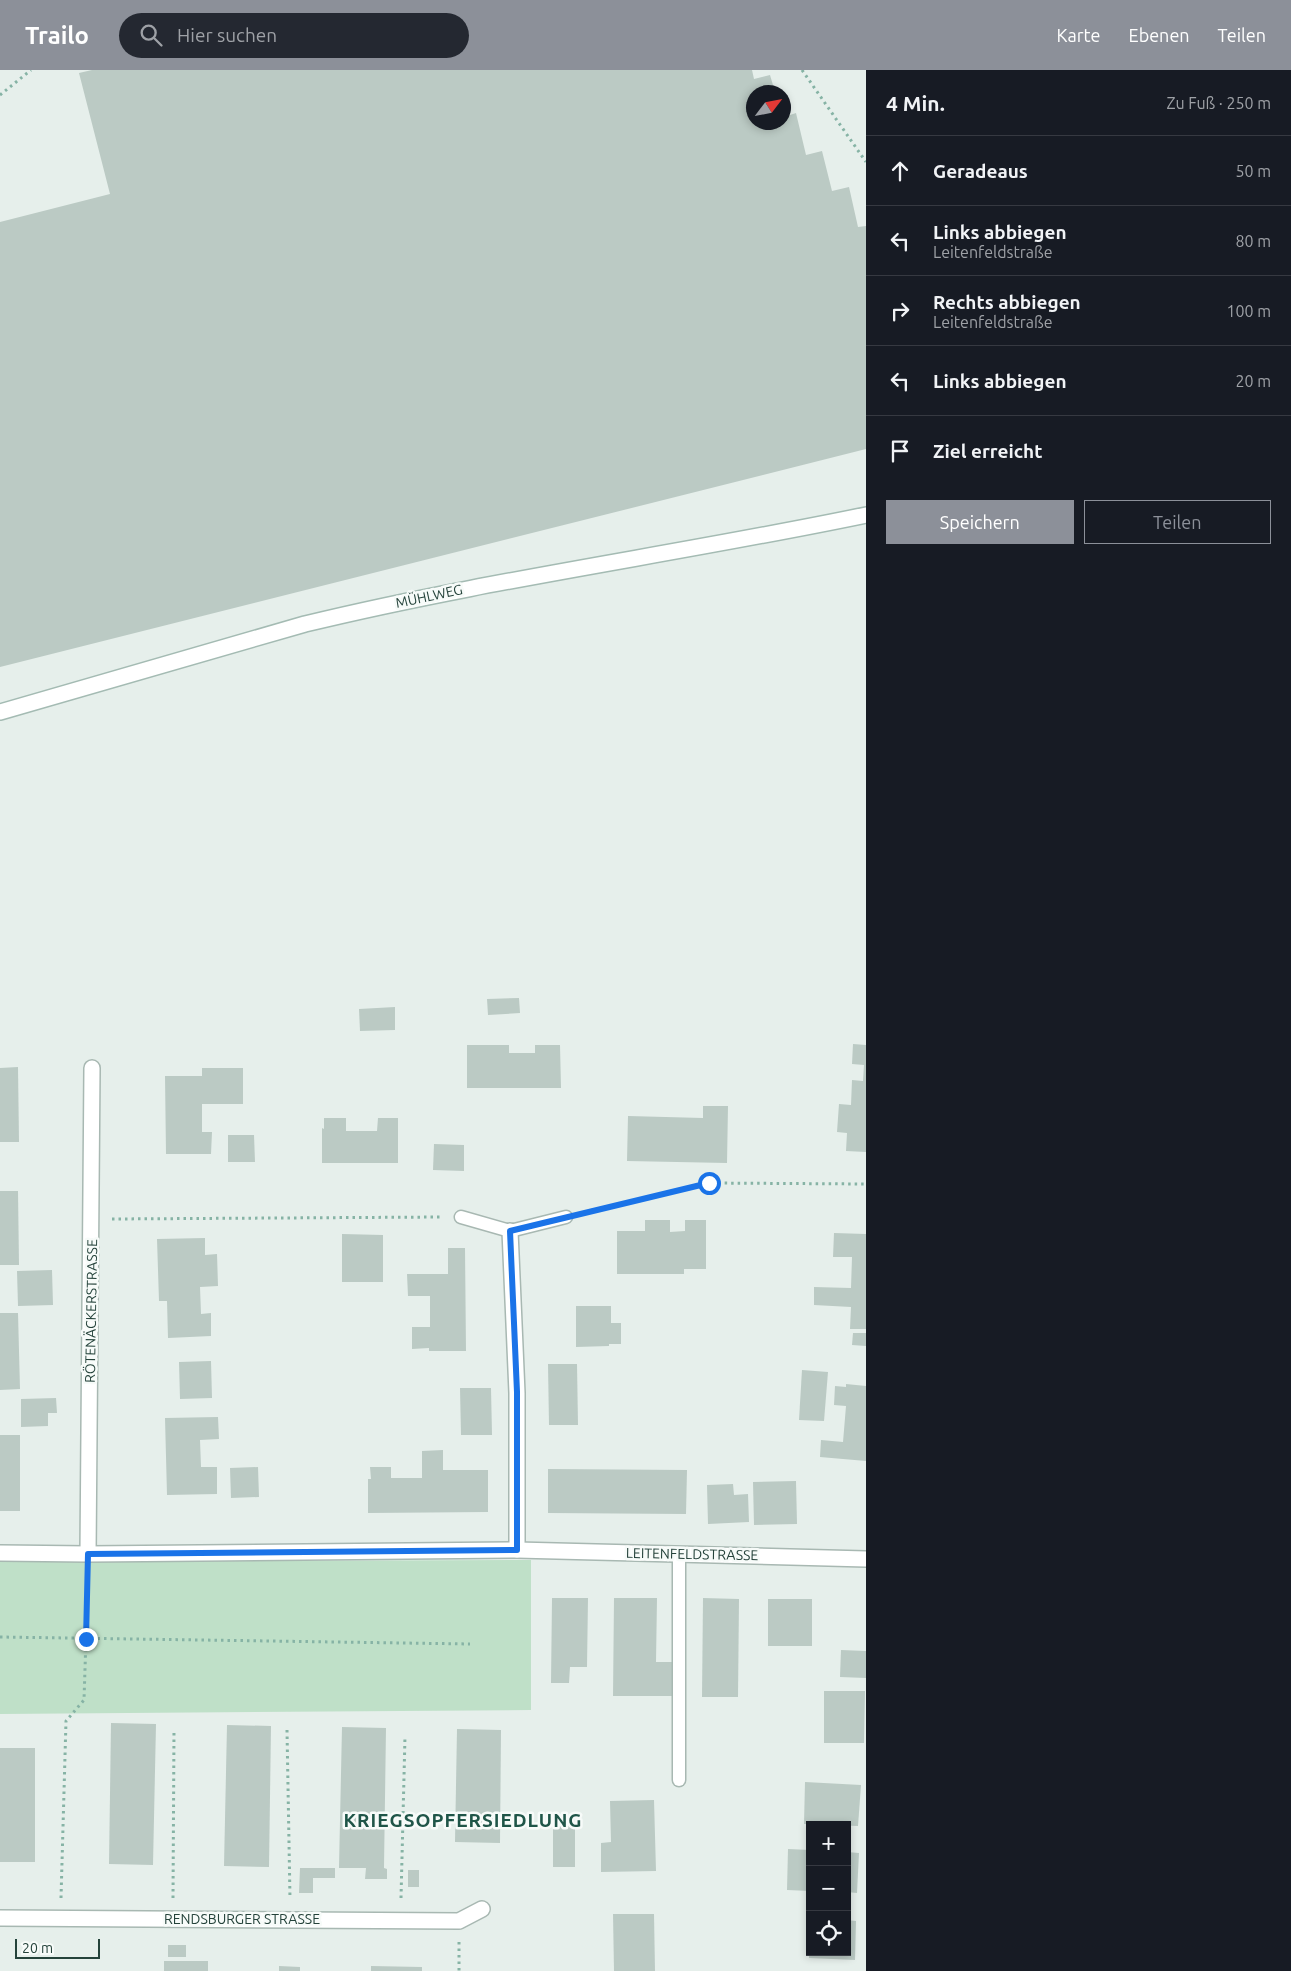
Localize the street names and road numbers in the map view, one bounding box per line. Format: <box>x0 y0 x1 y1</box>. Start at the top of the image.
street label: MÜHLWEG <box>394 580 464 611</box>
street label: RÖTENÄCKERSTRASSE <box>81 1239 100 1383</box>
street label: LEITENFELDSTRASSE <box>626 1545 759 1563</box>
street label: RENDSBURGER STRASSE <box>164 1911 320 1927</box>

